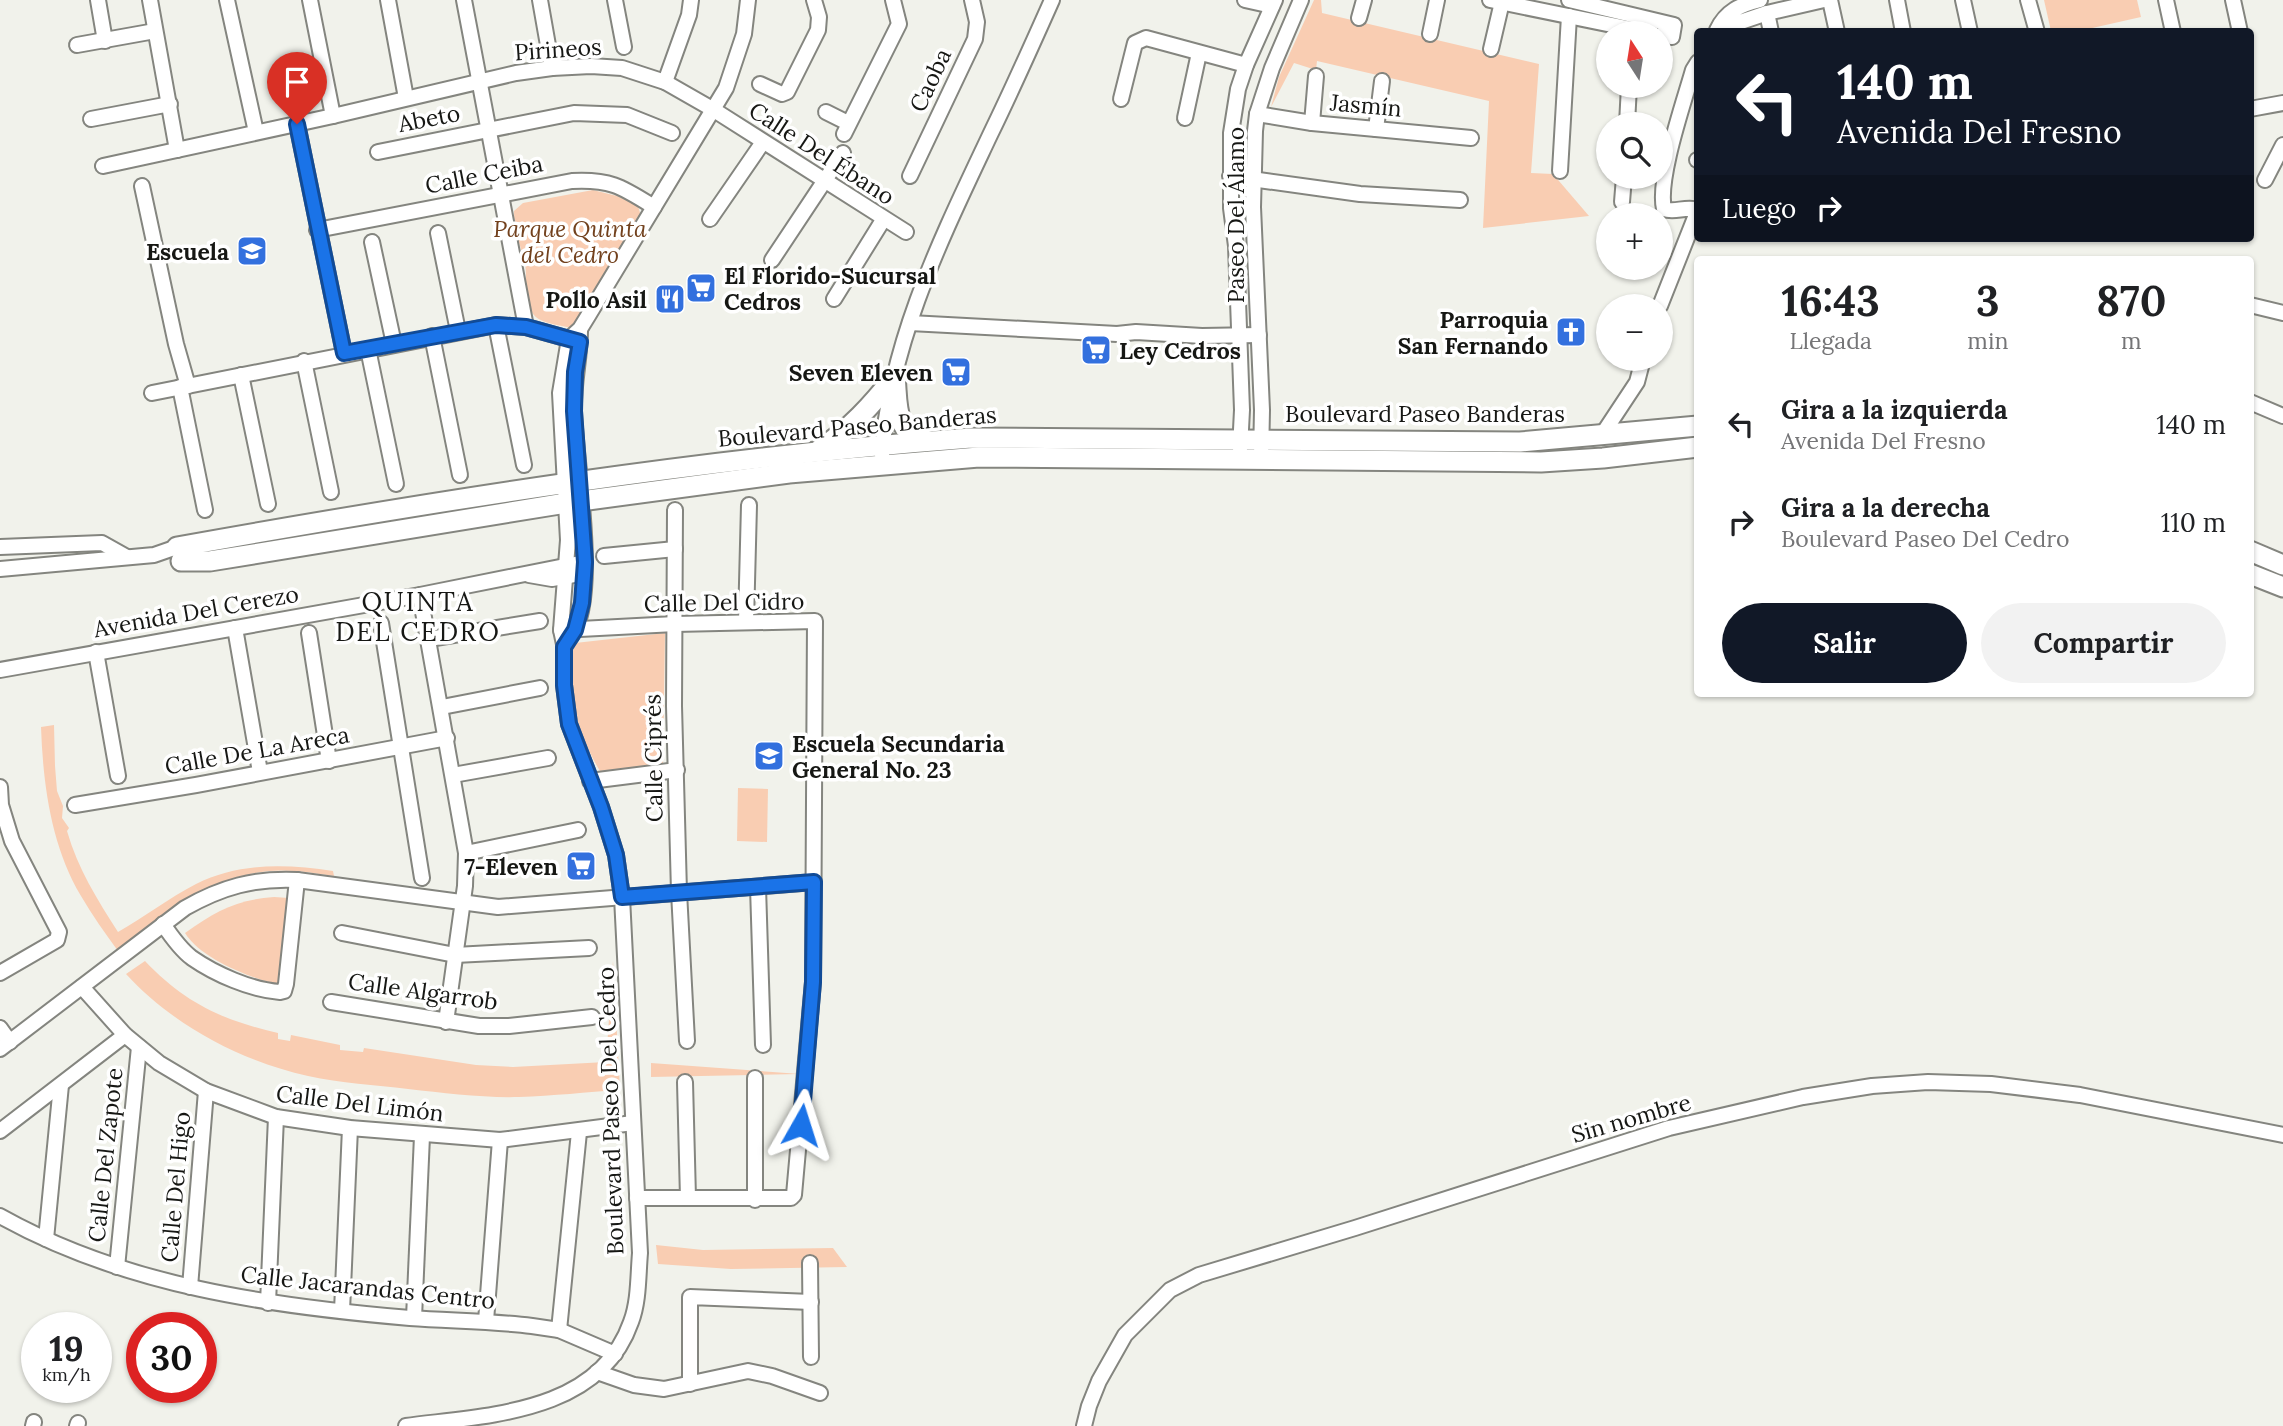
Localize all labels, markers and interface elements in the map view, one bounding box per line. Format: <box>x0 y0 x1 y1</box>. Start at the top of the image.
north arrow <box>1596 21 1673 98</box>
map controls <box>1596 21 1673 371</box>
street label: Pirineos <box>513 31 603 67</box>
street label: Caoba <box>903 44 957 116</box>
text: 140 m <box>1837 50 1973 112</box>
pin <box>267 52 327 124</box>
icon: left <box>1722 56 1813 147</box>
icon: arrive <box>278 63 316 101</box>
street label: Jasmín <box>1328 87 1403 123</box>
street label: Calle Del Ébano <box>744 95 900 211</box>
street label: Abeto <box>395 98 462 138</box>
text: Avenida Del Fresno <box>1837 111 2122 152</box>
button: search <box>1596 112 1673 189</box>
street label: Paseo Del Álamo <box>1221 127 1250 303</box>
street label: Calle Ceiba <box>423 148 545 200</box>
icon: right <box>1810 189 1848 227</box>
text: Luego <box>1722 192 1796 225</box>
button: + <box>1596 203 1673 280</box>
park label: Parque Quinta del Cedro <box>493 214 647 269</box>
school or university icon: Escuela <box>235 234 269 268</box>
place label: Escuela <box>146 237 229 266</box>
place label: El Florido-Sucursal Cedros <box>724 261 936 316</box>
supermarket icon: El Florido-Sucursal Cedros <box>684 271 718 305</box>
text: 16:43 <box>1782 274 1880 328</box>
text: 3 <box>1976 274 2000 328</box>
text: 870 <box>2096 274 2166 328</box>
restaurant icon: Pollo Asil <box>653 282 687 316</box>
place label: Pollo Asil <box>545 285 647 314</box>
button: − <box>1596 294 1673 371</box>
place label: Parroquia San Fernando <box>1398 305 1548 360</box>
church icon: Parroquia San Fernando <box>1554 315 1588 349</box>
text: Llegada <box>1790 326 1872 355</box>
text: min <box>1967 326 2008 355</box>
text: m <box>2121 326 2141 355</box>
supermarket icon: Ley Cedros <box>1079 333 1113 367</box>
place label: Ley Cedros <box>1119 336 1241 365</box>
supermarket icon: Seven Eleven <box>939 355 973 389</box>
place label: Seven Eleven <box>789 358 933 387</box>
text: Gira a la izquierda <box>1781 393 2008 426</box>
street label: Boulevard Paseo Banderas <box>716 399 998 453</box>
street label: Boulevard Paseo Banderas <box>1285 399 1565 428</box>
icon: left <box>1722 405 1760 443</box>
text: 140 m <box>2156 408 2226 441</box>
text: Avenida Del Fresno <box>1781 426 1986 455</box>
text: Gira a la derecha <box>1781 491 1990 524</box>
icon: right <box>1722 503 1760 541</box>
text: 110 m <box>2161 506 2226 539</box>
text: Boulevard Paseo Del Cedro <box>1781 524 2069 553</box>
street label: Avenida Del Cerezo <box>90 579 301 643</box>
district label: QUINTA DEL CEDRO <box>335 585 501 648</box>
street label: Calle Del Cidro <box>644 586 804 618</box>
button: Salir <box>1722 603 1967 683</box>
button: Compartir <box>1981 603 2226 683</box>
street label: Calle Ciprés <box>637 694 669 822</box>
street label: Calle De La Areca <box>162 719 352 781</box>
place label: Escuela Secundaria General No. 23 <box>792 729 1004 784</box>
school or university icon: Escuela Secundaria General No. 23 <box>752 739 786 773</box>
supermarket icon: 7-Eleven <box>564 849 598 883</box>
place label: 7-Eleven <box>464 852 558 881</box>
street label: Calle Algarrob <box>346 966 500 1016</box>
street label: Boulevard Paseo Del Cedro <box>590 966 630 1256</box>
street label: Calle Del Zapote <box>81 1066 129 1244</box>
street label: Calle Del Limón <box>275 1078 445 1128</box>
street label: Sin nombre <box>1568 1087 1694 1149</box>
position arrow <box>764 1088 838 1162</box>
street label: Calle Del Higo <box>154 1110 196 1264</box>
street label: Calle Jacarandas Centro <box>239 1259 497 1315</box>
speed limit sign: 30 <box>126 1312 217 1403</box>
text: 19 <box>49 1326 84 1371</box>
text: km/h <box>42 1363 91 1386</box>

